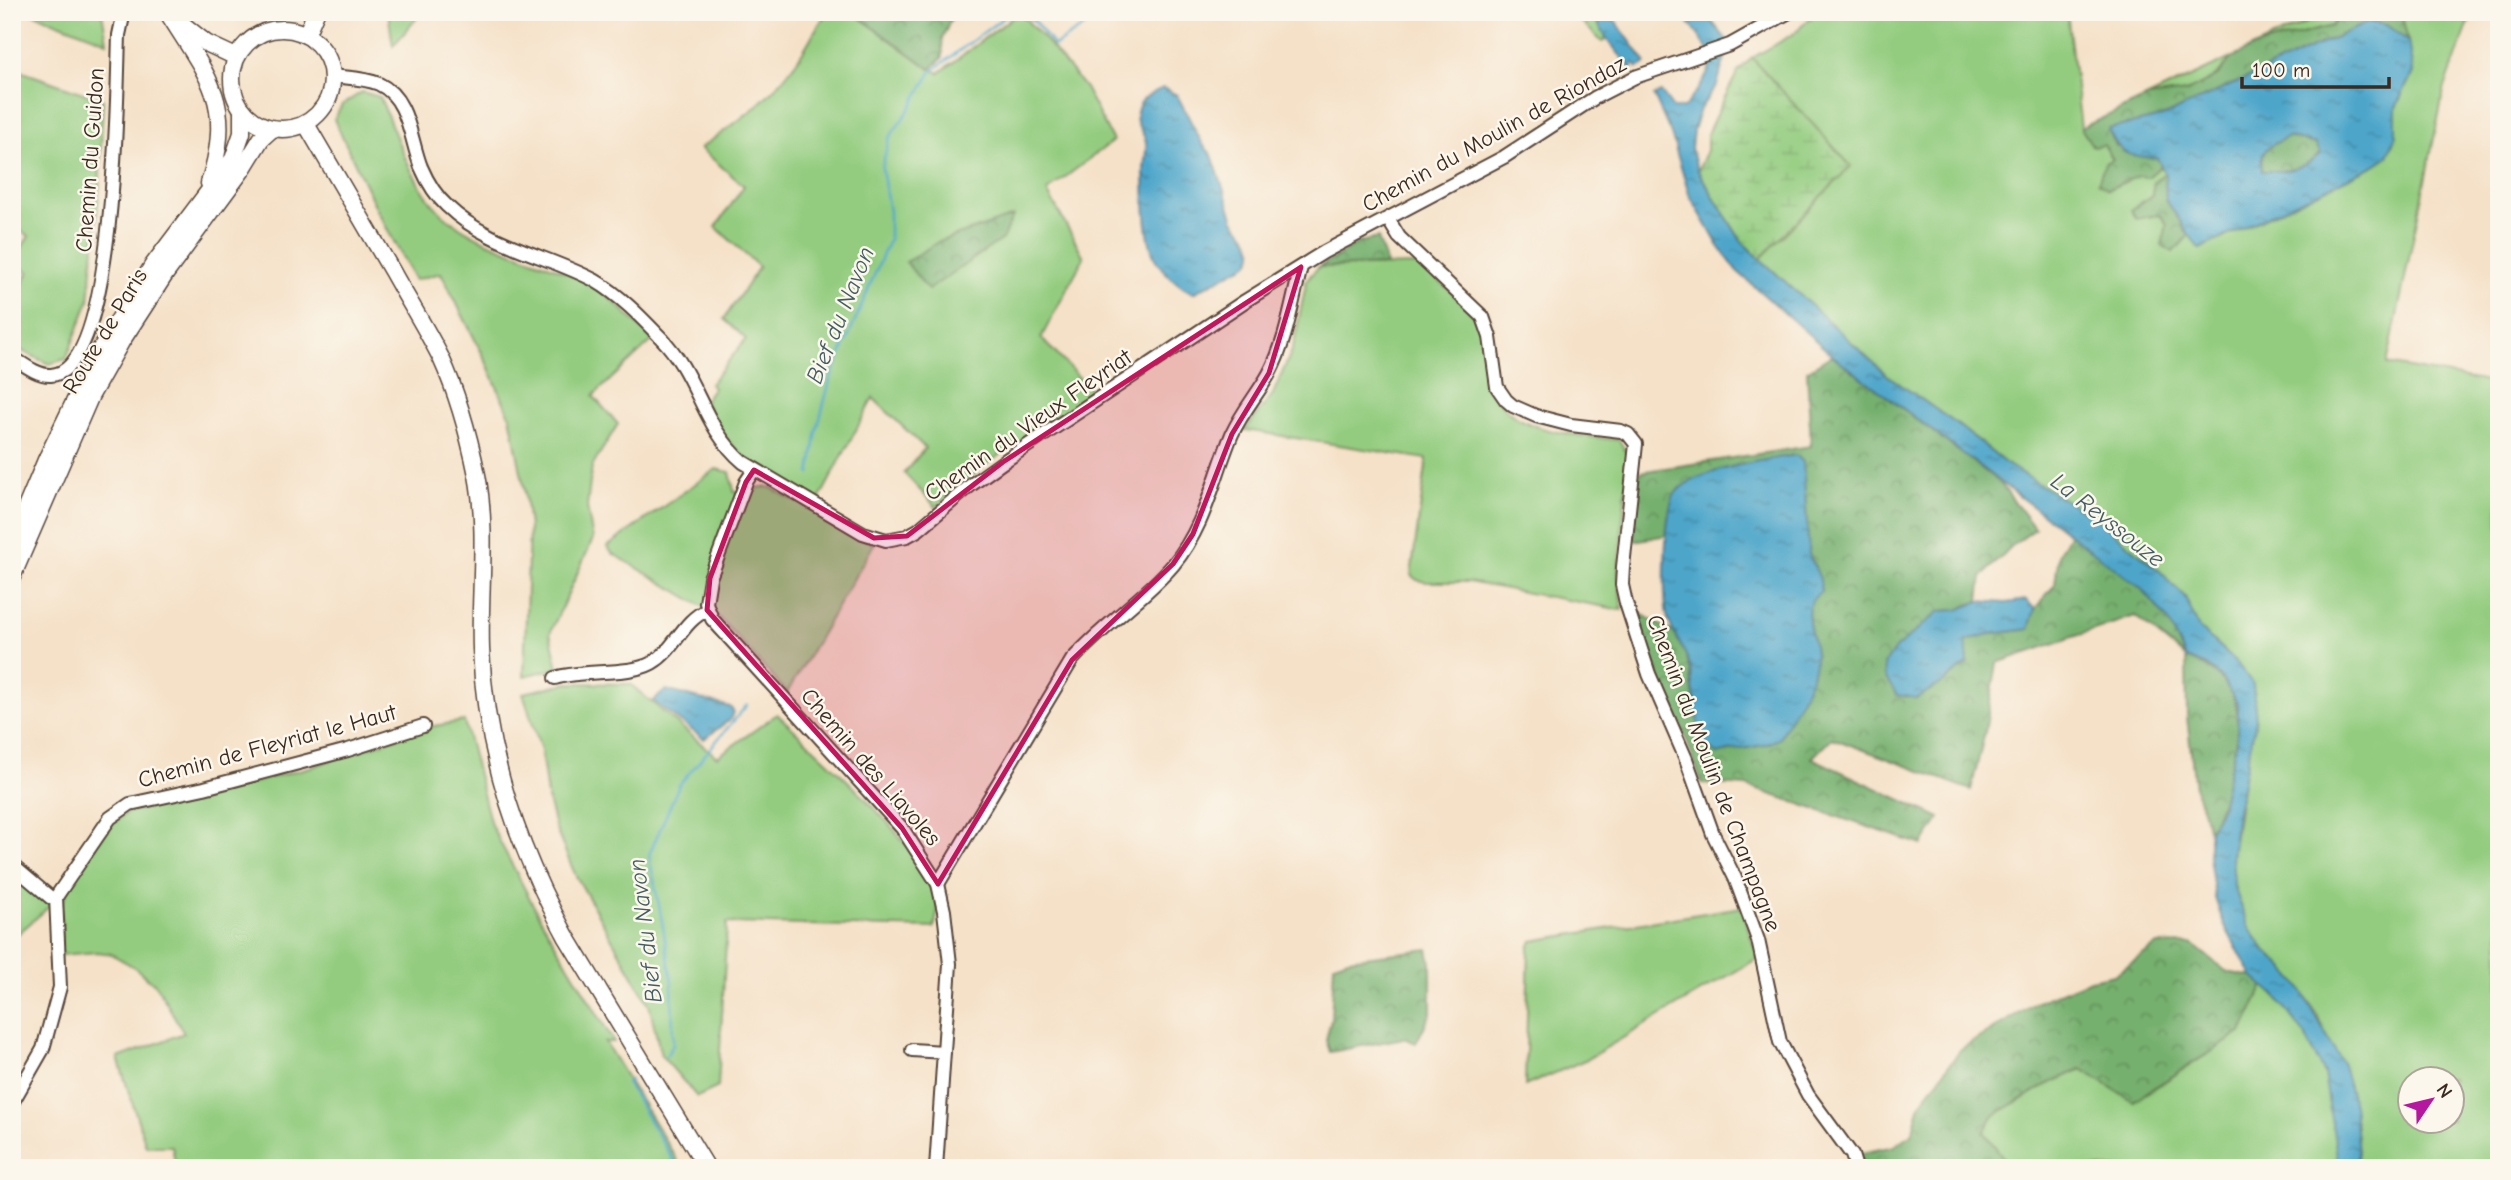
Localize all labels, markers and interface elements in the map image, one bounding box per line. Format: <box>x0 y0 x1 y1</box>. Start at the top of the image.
scale bar <box>2242 46 2388 90</box>
street label: Chemin du Moulin de Riondaz <box>1357 50 1631 218</box>
text: 100 m <box>2252 58 2310 82</box>
street label: Chemin du Guidon <box>70 67 110 253</box>
water label: Bief du Navon <box>800 243 880 387</box>
street label: Route de Paris <box>57 263 153 399</box>
street label: Chemin du Vieux Fleyriat <box>919 342 1138 507</box>
water label: La Reyssouze <box>2046 467 2170 573</box>
street label: Chemin du Moulin de Champagne <box>1641 611 1787 935</box>
street label: Chemin des Liavoles <box>795 683 947 851</box>
street label: Chemin de Fleyriat le Haut <box>135 698 400 793</box>
water label: Bief du Navon <box>622 857 668 1005</box>
north arrow <box>2396 1064 2466 1134</box>
text: N <box>2432 1079 2457 1102</box>

